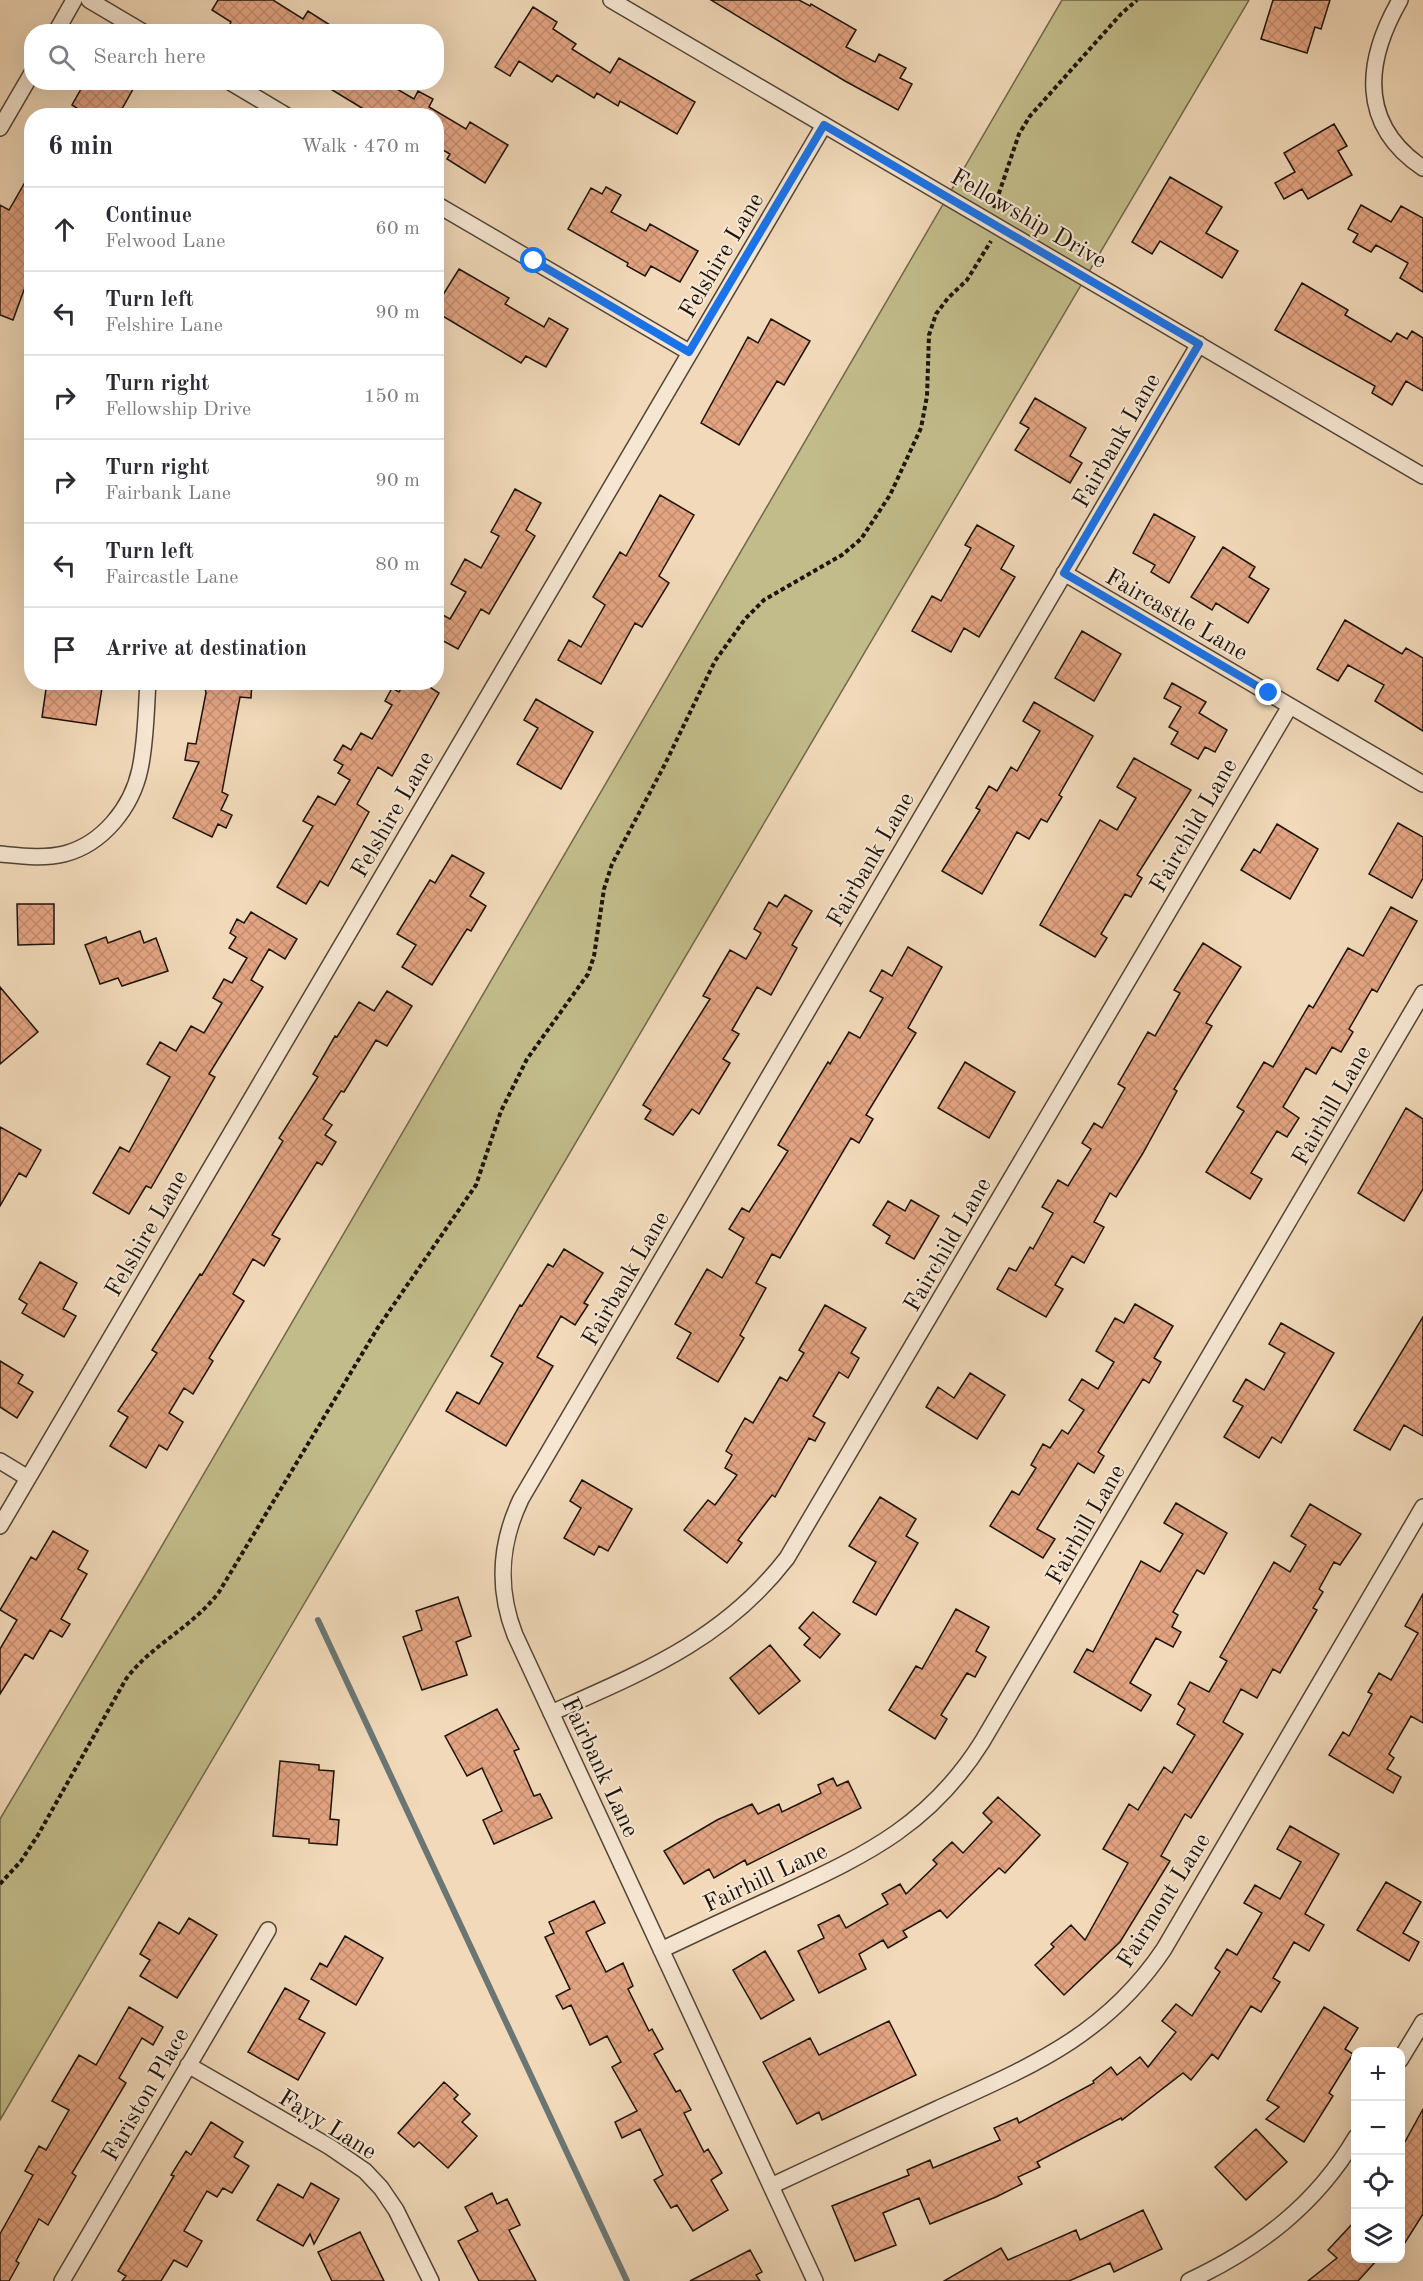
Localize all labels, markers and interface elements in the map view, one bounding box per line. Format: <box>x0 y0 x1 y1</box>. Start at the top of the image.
search box <box>24 24 444 90</box>
icon: search <box>45 41 78 74</box>
text: Search here <box>93 46 206 68</box>
text: 6 min <box>48 134 113 160</box>
text: Walk · 470 m <box>301 137 420 157</box>
street label: Fellowship Drive <box>946 165 1110 274</box>
street label: Felshire Lane <box>676 189 769 323</box>
text: Continue <box>105 205 192 227</box>
icon: ahead <box>48 213 81 246</box>
text: 60 m <box>375 219 420 239</box>
text: Felwood Lane <box>105 232 225 252</box>
route start <box>520 247 546 273</box>
text: Turn left <box>105 289 194 311</box>
icon: left <box>48 297 81 330</box>
text: 90 m <box>375 303 420 323</box>
text: Felshire Lane <box>105 316 223 336</box>
street label: Fairbank Lane <box>1070 370 1166 512</box>
text: Turn right <box>105 373 209 395</box>
icon: right <box>48 381 81 414</box>
text: 150 m <box>364 387 420 407</box>
text: Fellowship Drive <box>105 400 251 420</box>
text: Turn right <box>105 457 209 479</box>
icon: right <box>48 465 81 498</box>
text: 90 m <box>375 471 420 491</box>
text: Fairbank Lane <box>105 484 231 504</box>
text: Turn left <box>105 541 194 563</box>
icon: left <box>48 549 81 582</box>
text: 80 m <box>375 555 420 575</box>
street label: Faircastle Lane <box>1101 565 1251 666</box>
text: Faircastle Lane <box>105 568 238 588</box>
icon: arrive <box>48 633 81 666</box>
text: Arrive at destination <box>105 638 307 660</box>
route end <box>1255 679 1281 705</box>
street label: Felshire Lane <box>348 748 440 882</box>
street label: Fairchild Lane <box>1147 755 1243 897</box>
street label: Fairbank Lane <box>824 789 920 931</box>
street label: Fairhill Lane <box>1289 1042 1377 1170</box>
street label: Felshire Lane <box>102 1167 194 1301</box>
street label: Fairchild Lane <box>901 1174 997 1316</box>
street label: Fairbank Lane <box>579 1208 675 1350</box>
street label: Fairhill Lane <box>1043 1461 1131 1589</box>
street label: Fairbank Lane <box>556 1694 642 1841</box>
street label: Fairmont Lane <box>1114 1829 1216 1973</box>
street label: Fairhill Lane <box>700 1840 832 1918</box>
street label: Fariston Place <box>99 2024 194 2166</box>
map controls <box>1351 2047 1405 2263</box>
button: + <box>1351 2047 1405 2101</box>
street label: Fayy Lane <box>274 2086 380 2165</box>
button: − <box>1351 2101 1405 2155</box>
button: locate <box>1351 2155 1405 2209</box>
button: layers <box>1351 2209 1405 2263</box>

